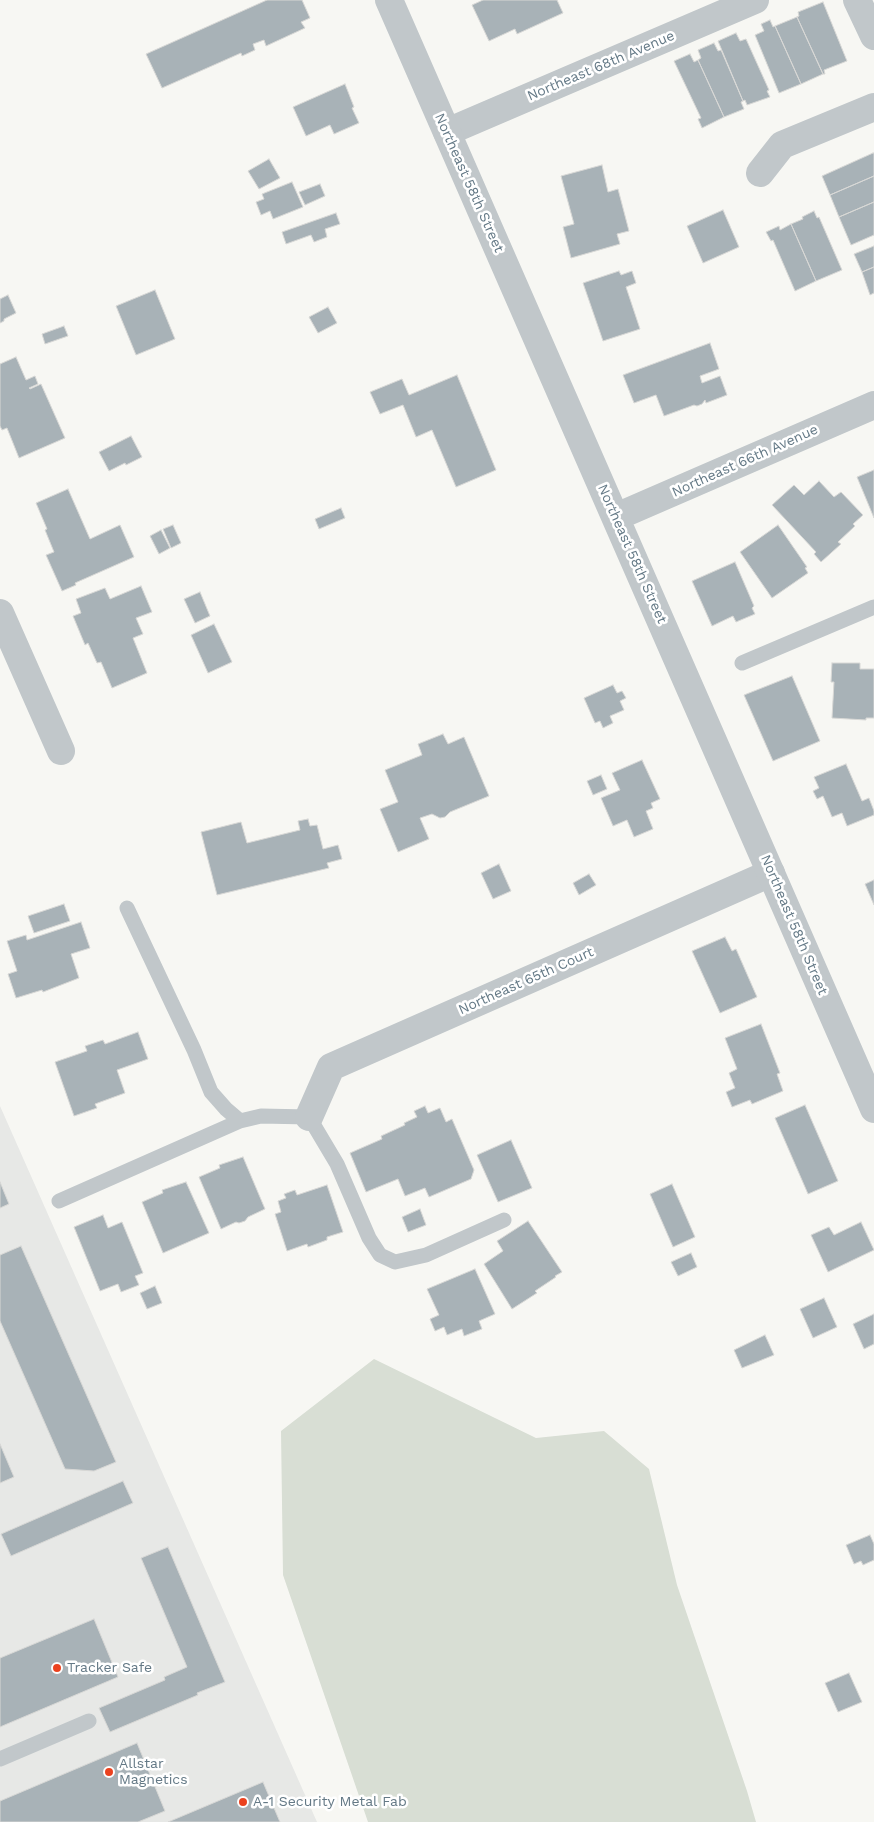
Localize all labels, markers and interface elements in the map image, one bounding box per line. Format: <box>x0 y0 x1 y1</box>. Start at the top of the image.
street label: Northeast 68th Avenue <box>525 27 677 105</box>
street label: Northeast 58th Street <box>431 111 507 255</box>
street label: Northeast 66th Avenue <box>669 421 821 501</box>
street label: Northeast 58th Street <box>594 482 670 626</box>
street label: Northeast 58th Street <box>757 852 831 998</box>
street label: Northeast 65th Court <box>456 944 596 1018</box>
place label: Tracker Safe <box>67 1660 152 1676</box>
marker: Tracker Safe <box>51 1662 63 1674</box>
place label: Allstar Magnetics <box>119 1756 188 1788</box>
marker: Allstar Magnetics <box>103 1766 115 1778</box>
place label: A-1 Security Metal Fab <box>253 1794 407 1810</box>
marker: A-1 Security Metal Fab <box>237 1796 249 1808</box>

